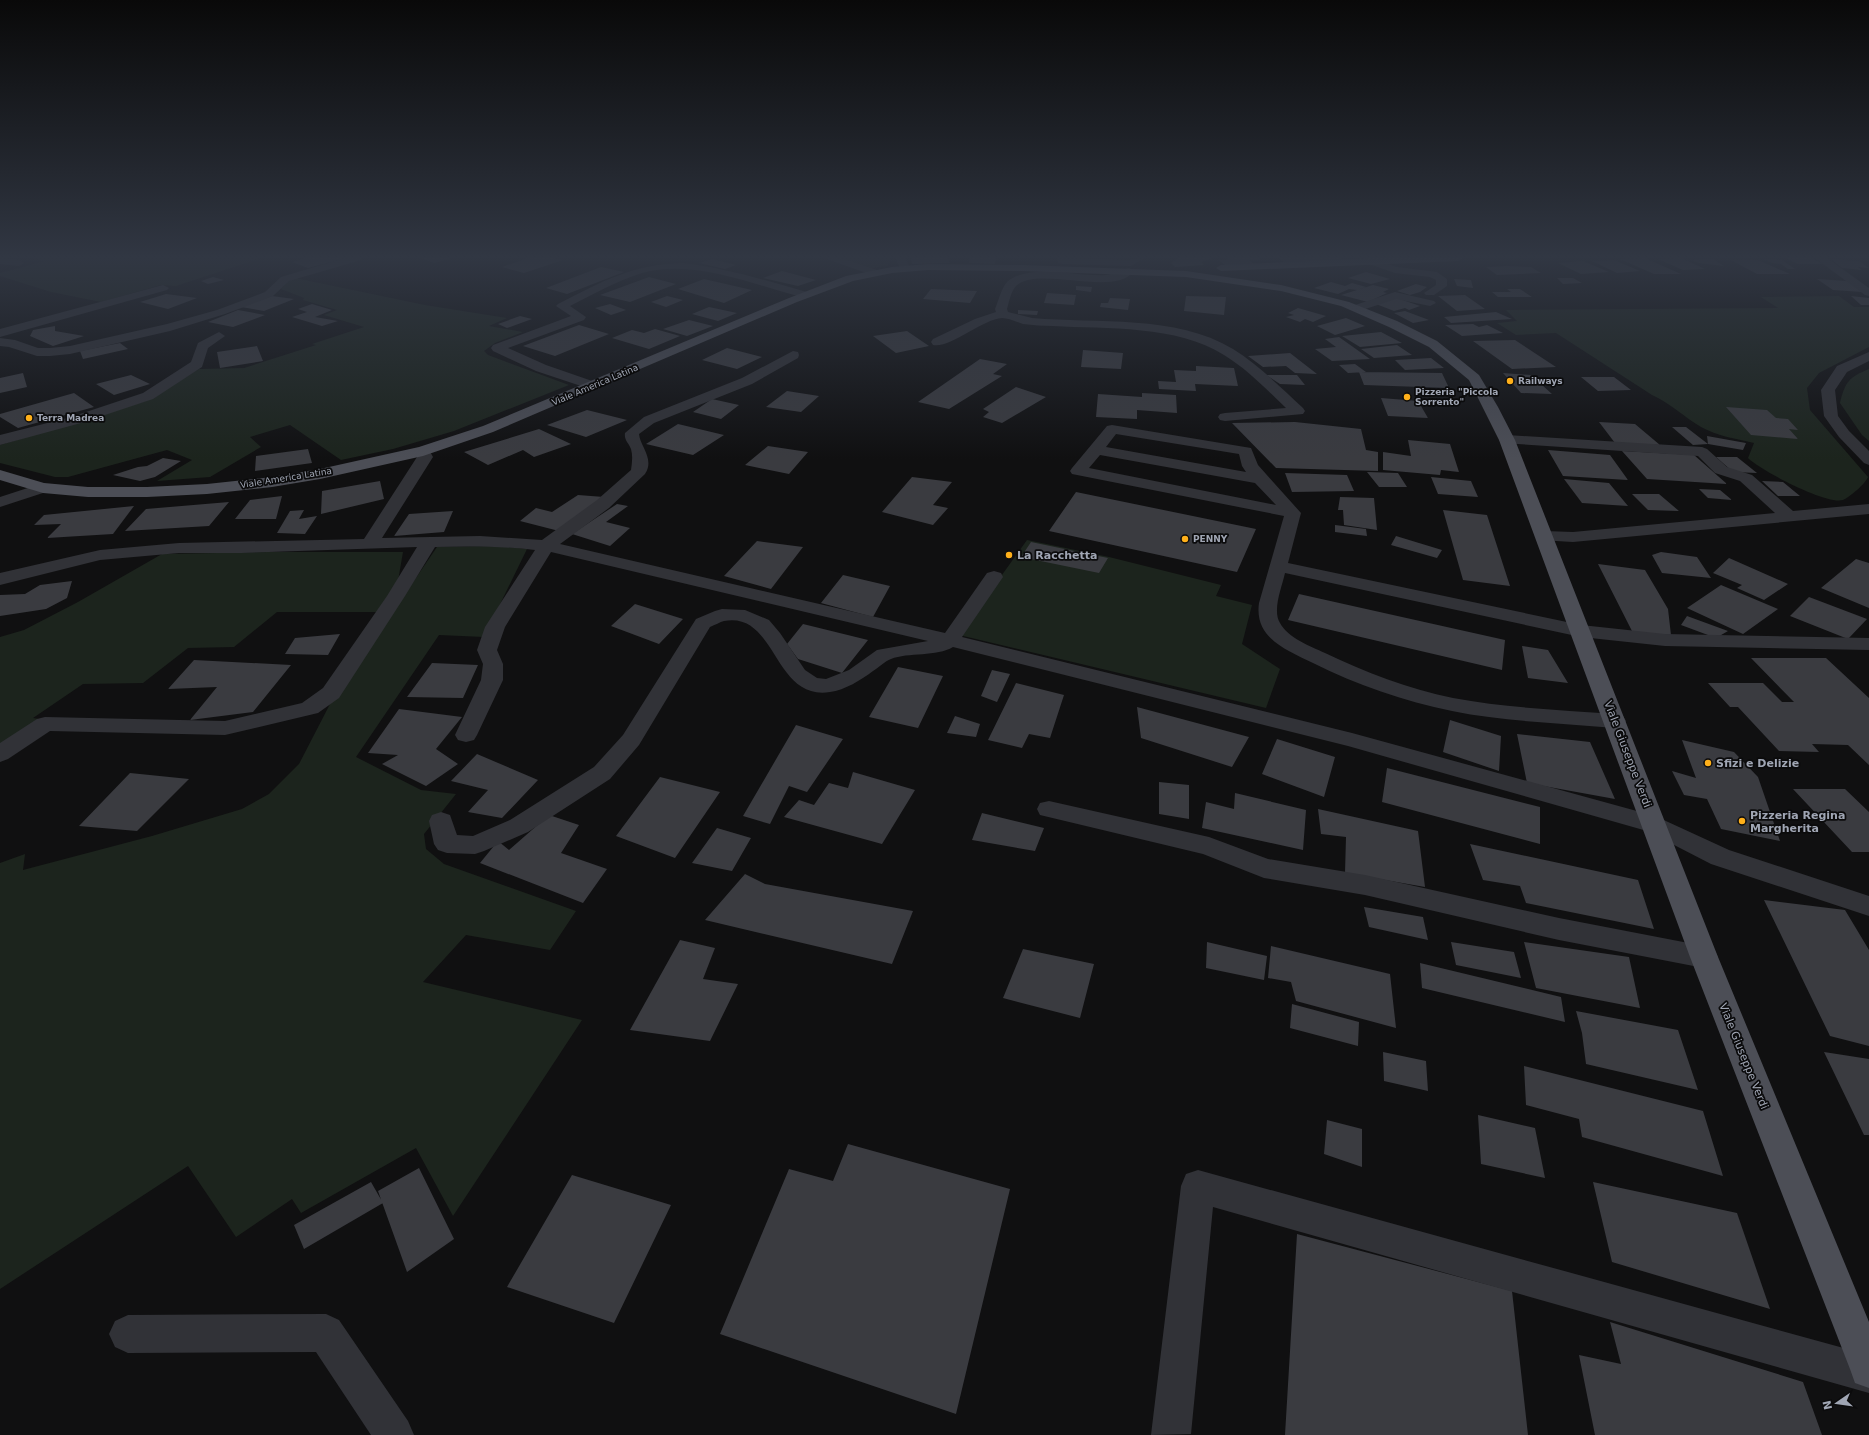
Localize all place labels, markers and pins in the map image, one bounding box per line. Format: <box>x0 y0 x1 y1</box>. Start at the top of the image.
marker: Railways <box>1505 376 1515 386</box>
place label: Railways <box>1518 376 1563 386</box>
place label: Pizzeria "Piccola Sorrento" <box>1415 387 1498 407</box>
marker: Pizzeria "Piccola Sorrento" <box>1402 392 1412 402</box>
marker: Terra Madrea <box>24 413 34 423</box>
place label: Terra Madrea <box>37 413 104 423</box>
marker: PENNY <box>1180 534 1190 544</box>
place label: PENNY <box>1193 534 1228 544</box>
place label: La Racchetta <box>1017 549 1097 562</box>
marker: La Racchetta <box>1004 550 1014 560</box>
place label: Sfizi e Delizie <box>1716 757 1799 770</box>
marker: Sfizi e Delizie <box>1703 758 1713 768</box>
place label: Pizzeria Regina Margherita <box>1750 809 1845 835</box>
marker: Pizzeria Regina Margherita <box>1737 816 1747 826</box>

